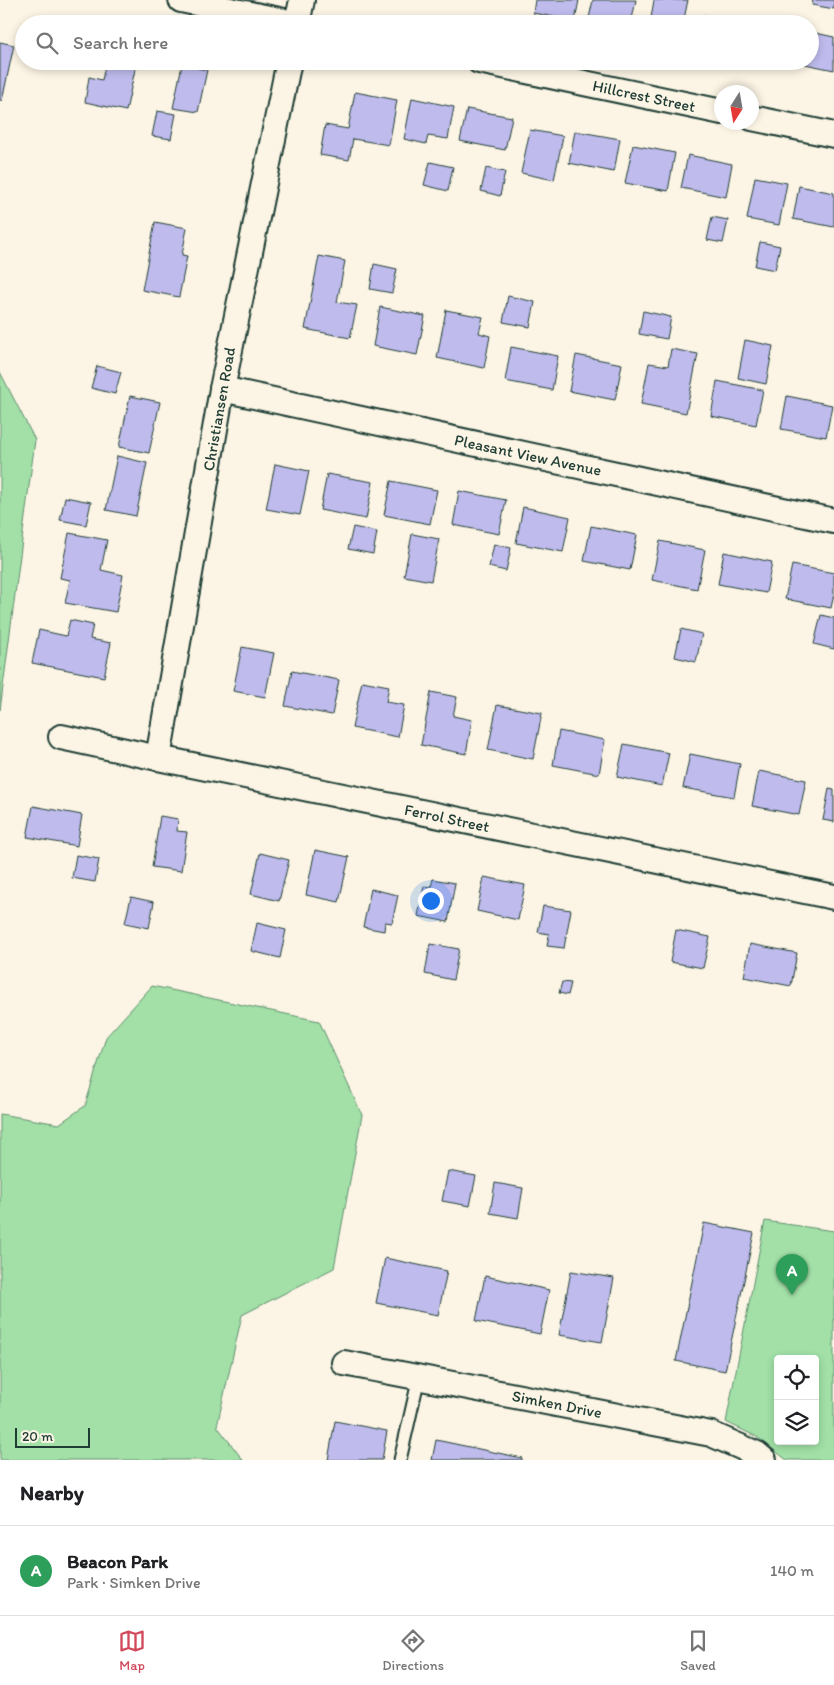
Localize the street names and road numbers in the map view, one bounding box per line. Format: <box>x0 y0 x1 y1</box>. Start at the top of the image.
street label: Hillcrest Street <box>591 76 697 116</box>
street label: Christiansen Road <box>199 345 239 472</box>
street label: Pleasant View Avenue <box>453 430 603 480</box>
street label: Ferrol Street <box>403 800 491 836</box>
street label: Simken Drive <box>511 1386 603 1422</box>

